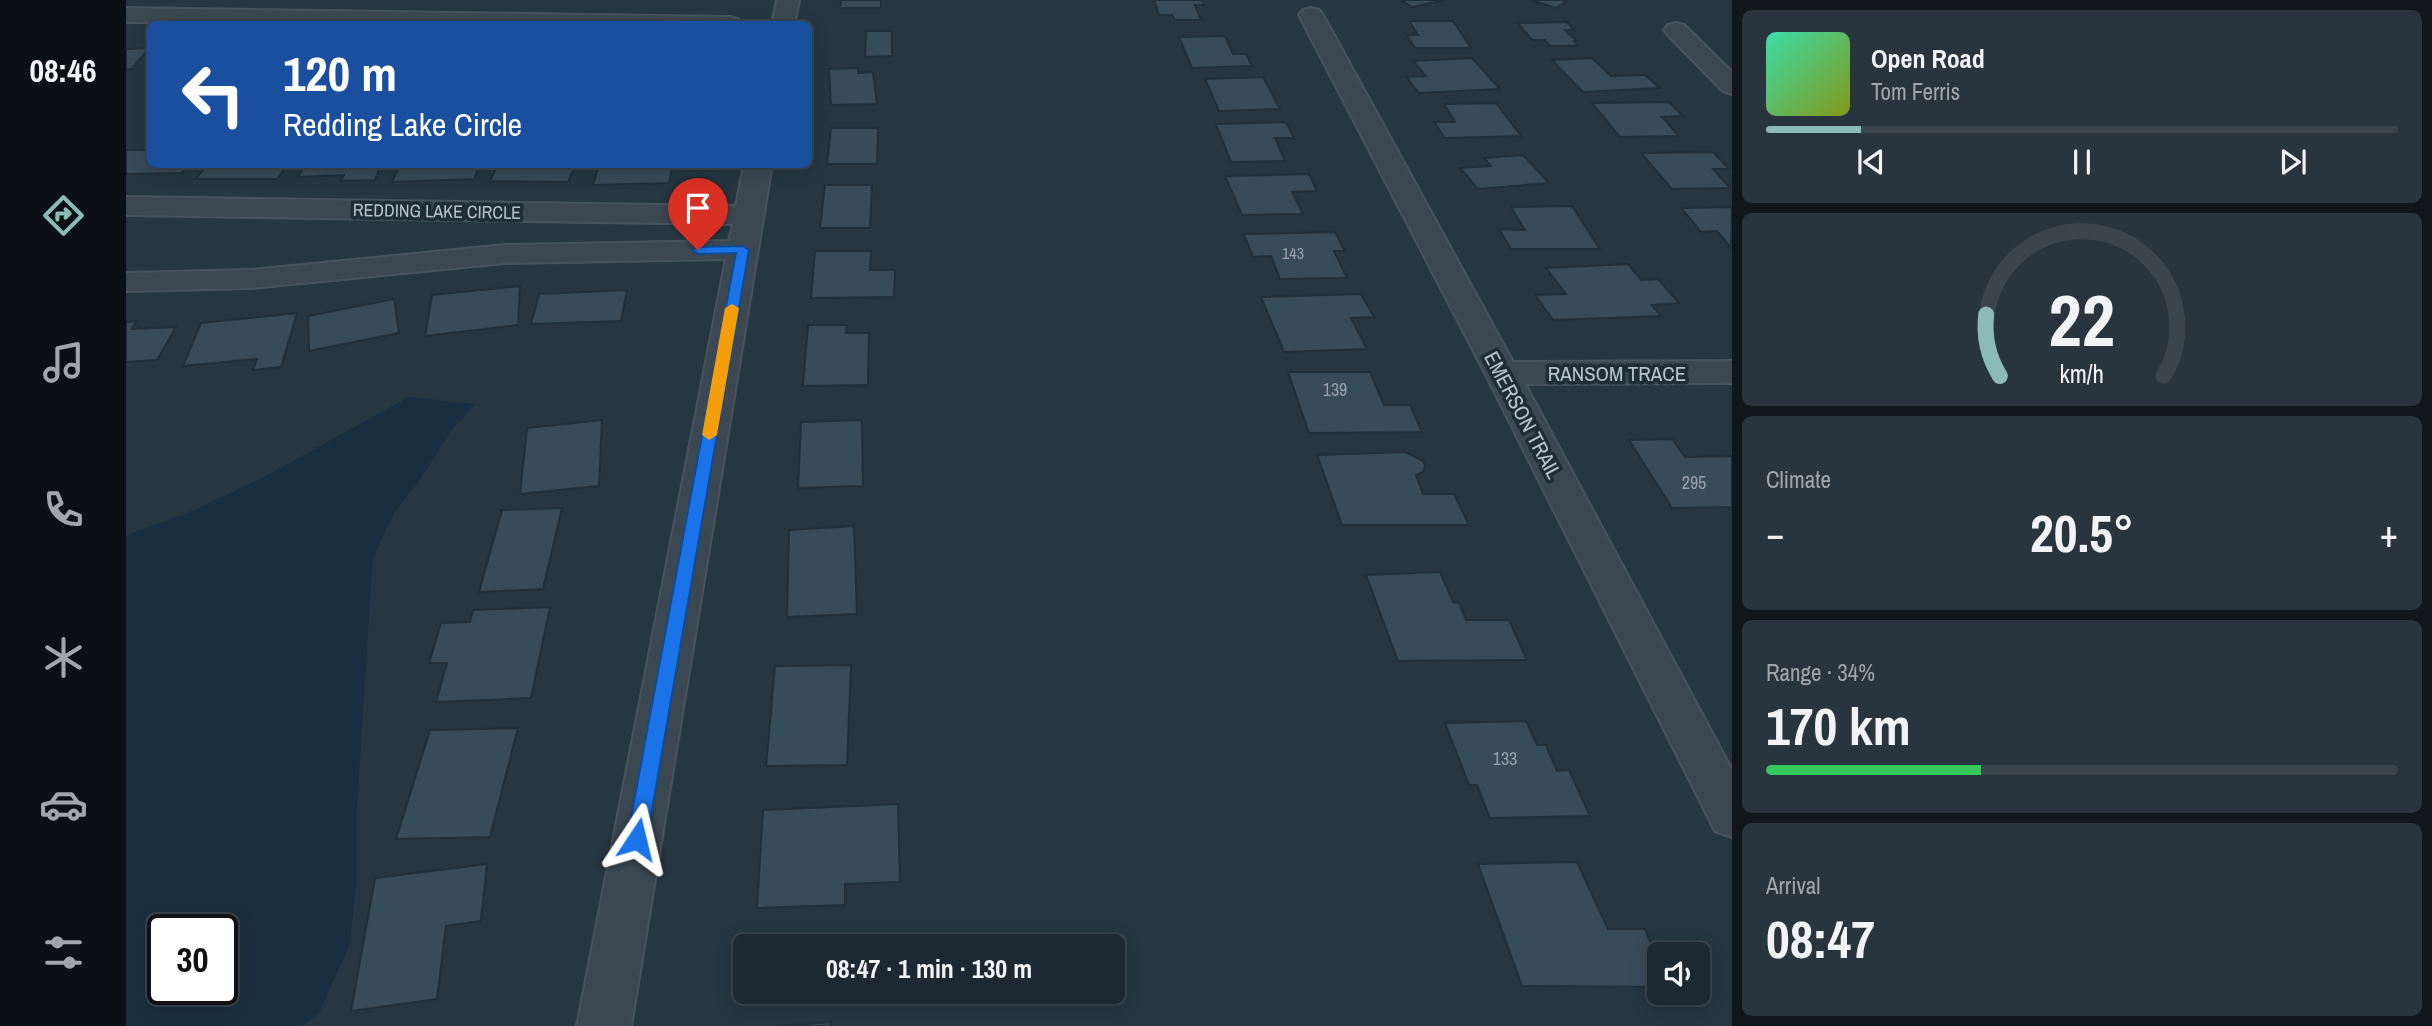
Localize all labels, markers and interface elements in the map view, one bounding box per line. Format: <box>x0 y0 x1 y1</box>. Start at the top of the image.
text: 120 m <box>283 40 397 106</box>
text: Open Road <box>1871 41 1985 76</box>
text: 08:46 <box>29 49 97 92</box>
icon: left <box>168 49 259 140</box>
text: Tom Ferris <box>1871 76 1960 107</box>
text: Redding Lake Circle <box>283 103 522 146</box>
icon: previous <box>1852 143 1890 181</box>
icon: pause <box>2063 143 2101 181</box>
icon: next <box>2274 143 2312 181</box>
pin <box>668 178 728 250</box>
icon: arrive <box>679 189 717 227</box>
icon: directions <box>39 191 88 240</box>
street label: REDDING LAKE CIRCLE <box>353 197 521 225</box>
house number: 143 <box>1282 242 1304 264</box>
text: 22 <box>2049 271 2115 369</box>
icon: music <box>39 338 88 387</box>
street label: EMERSON TRAIL <box>1477 346 1569 484</box>
text: km/h <box>2060 357 2104 391</box>
street label: RANSOM TRACE <box>1548 359 1686 388</box>
house number: 139 <box>1323 377 1347 402</box>
text: Climate <box>1766 464 1831 495</box>
house number: 295 <box>1682 470 1706 495</box>
icon: phone <box>39 485 88 534</box>
text: 20.5° <box>2030 498 2134 568</box>
text: − <box>1766 508 1784 559</box>
text: + <box>2380 508 2398 559</box>
icon: climate <box>39 633 88 682</box>
text: Range · 34% <box>1766 657 1875 688</box>
text: 170 km <box>1766 691 1911 761</box>
house number: 133 <box>1493 746 1517 771</box>
icon: car <box>39 780 88 829</box>
position arrow <box>600 802 674 876</box>
text: Arrival <box>1766 870 1821 901</box>
text: 08:47 <box>1766 904 1875 974</box>
speed limit sign: 30 <box>147 914 238 1005</box>
icon: filters <box>39 928 88 977</box>
map controls <box>1647 942 1710 1005</box>
button: sound <box>1647 942 1710 1005</box>
text: 08:47 · 1 min · 130 m <box>826 951 1032 986</box>

